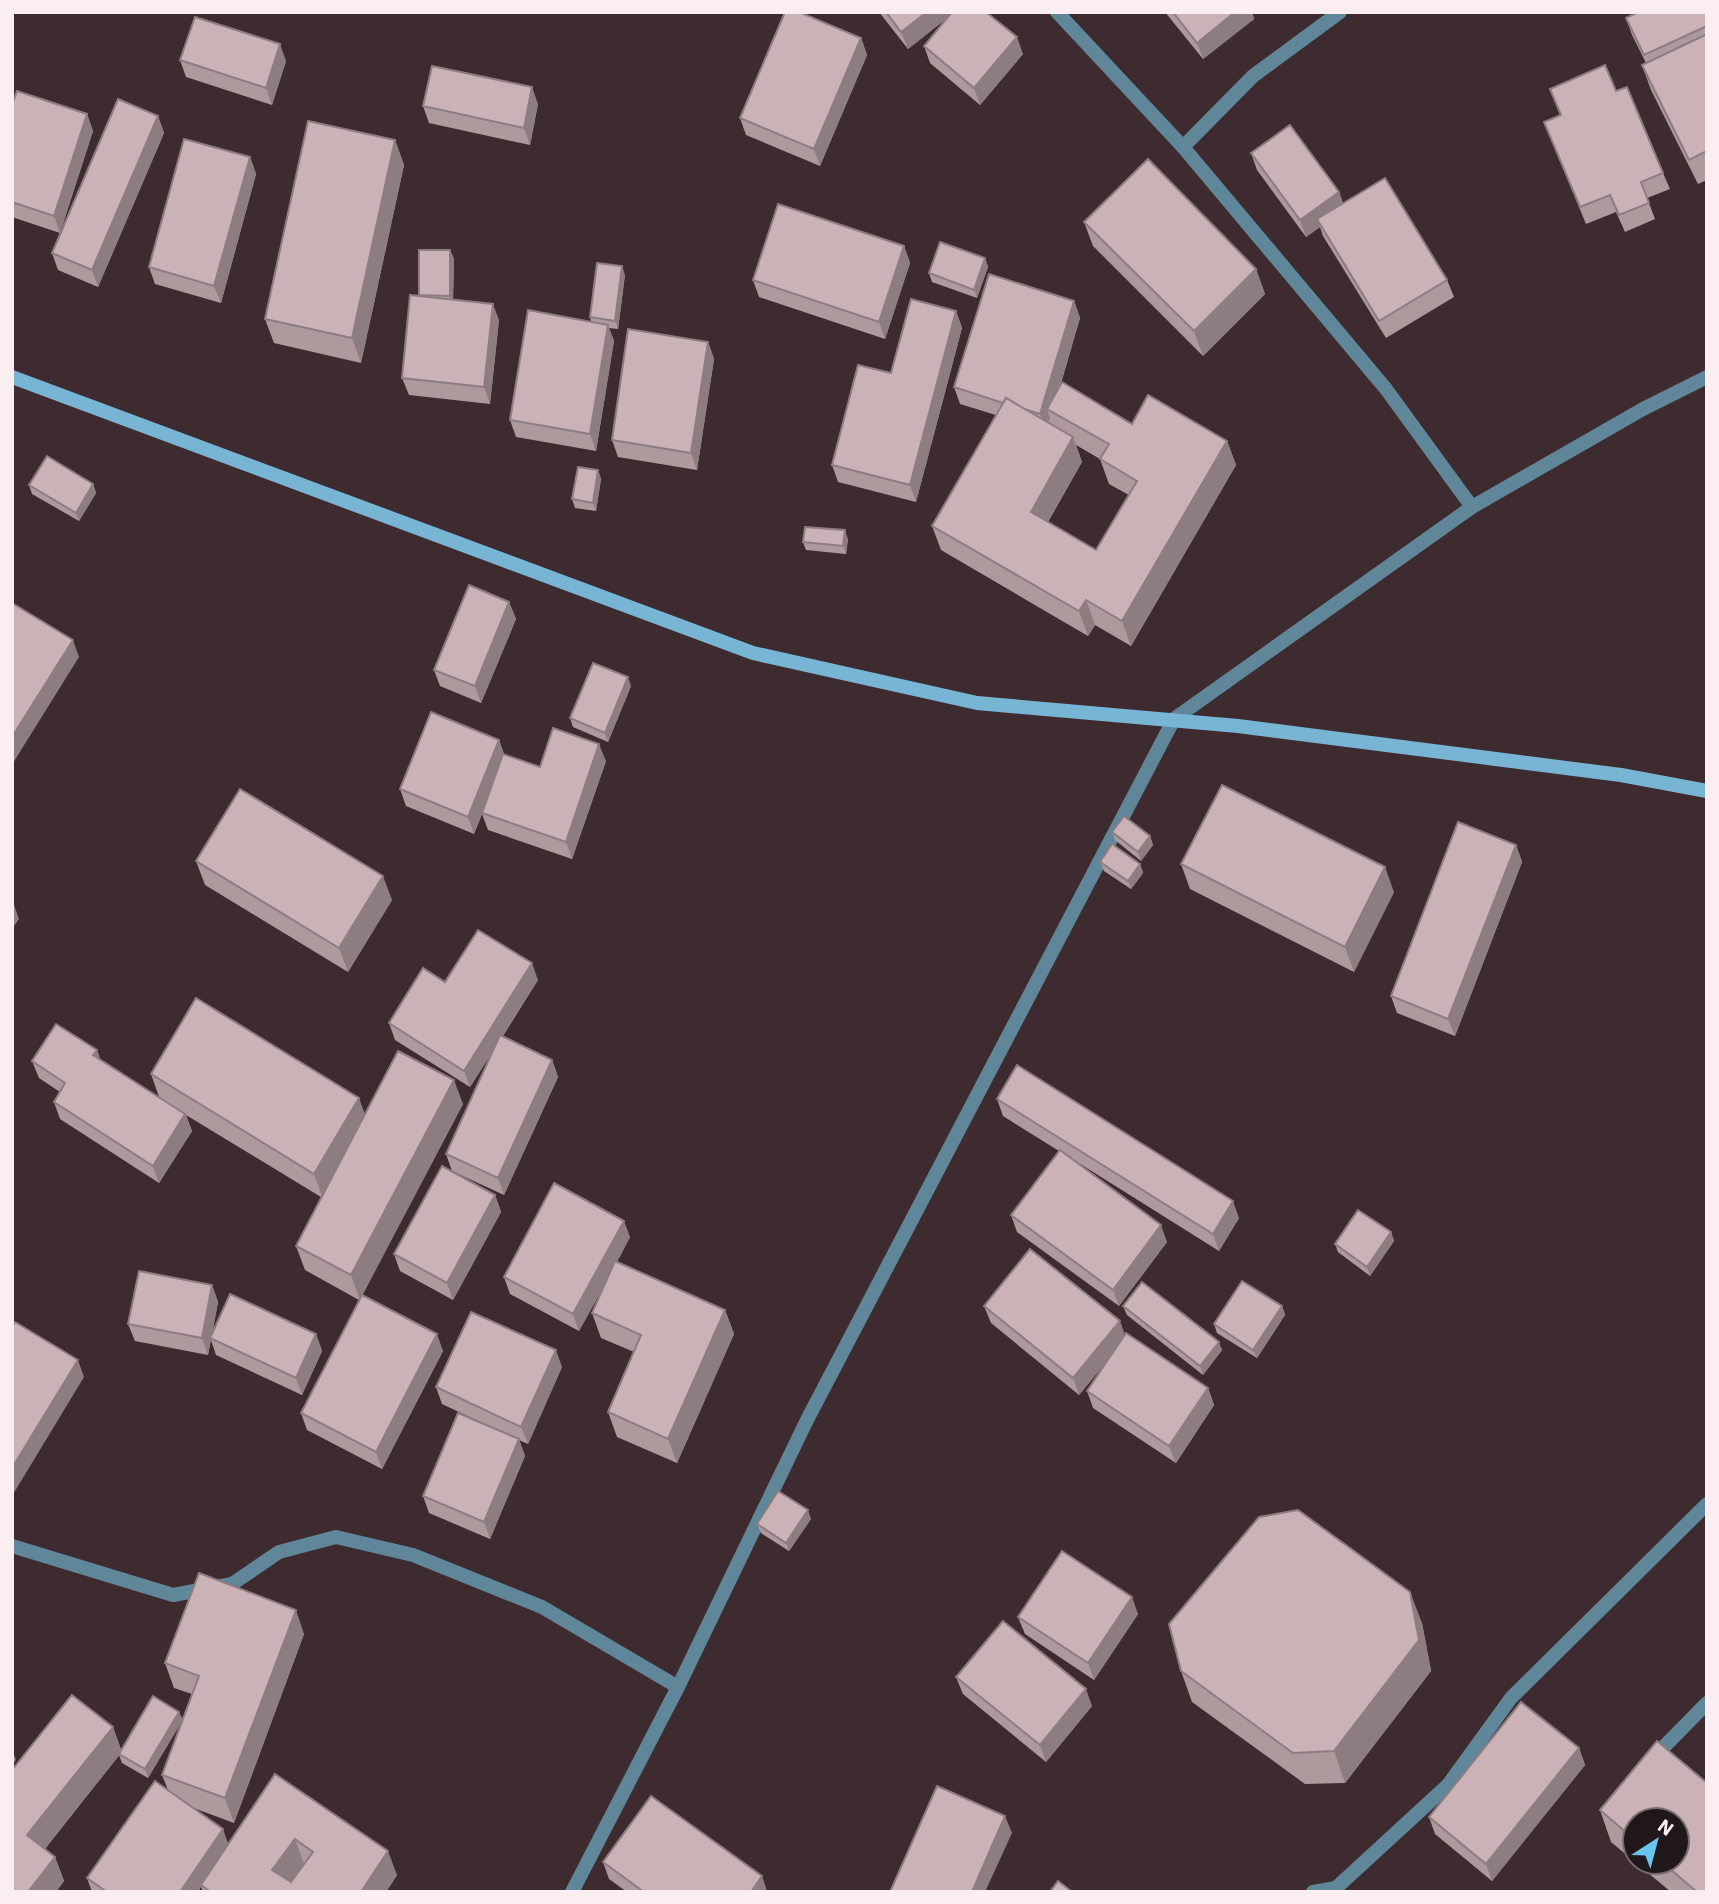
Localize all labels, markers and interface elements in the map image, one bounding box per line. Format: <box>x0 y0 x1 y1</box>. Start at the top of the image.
north arrow <box>1621 1806 1691 1876</box>
text: N <box>1653 1813 1679 1841</box>

